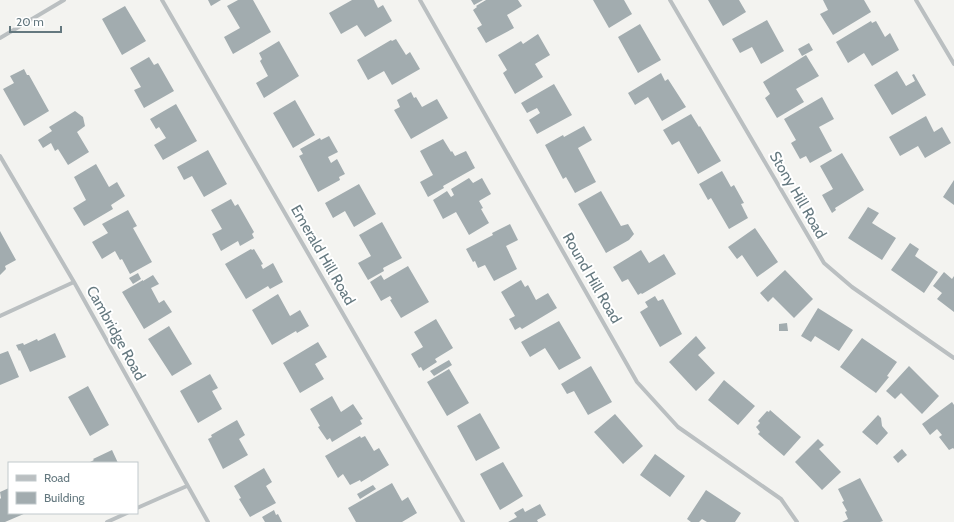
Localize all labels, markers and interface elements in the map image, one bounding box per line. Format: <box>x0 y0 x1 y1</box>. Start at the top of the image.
scale bar <box>10 8 61 34</box>
text: 20 m <box>16 14 44 29</box>
street label: Stony Hill Road <box>766 148 830 242</box>
street label: Emerald Hill Road <box>287 202 359 308</box>
street label: Round Hill Road <box>559 230 625 326</box>
street label: Cambridge Road <box>83 283 149 383</box>
legend <box>8 462 138 514</box>
text: Road <box>44 470 70 485</box>
text: Building <box>44 490 86 505</box>

